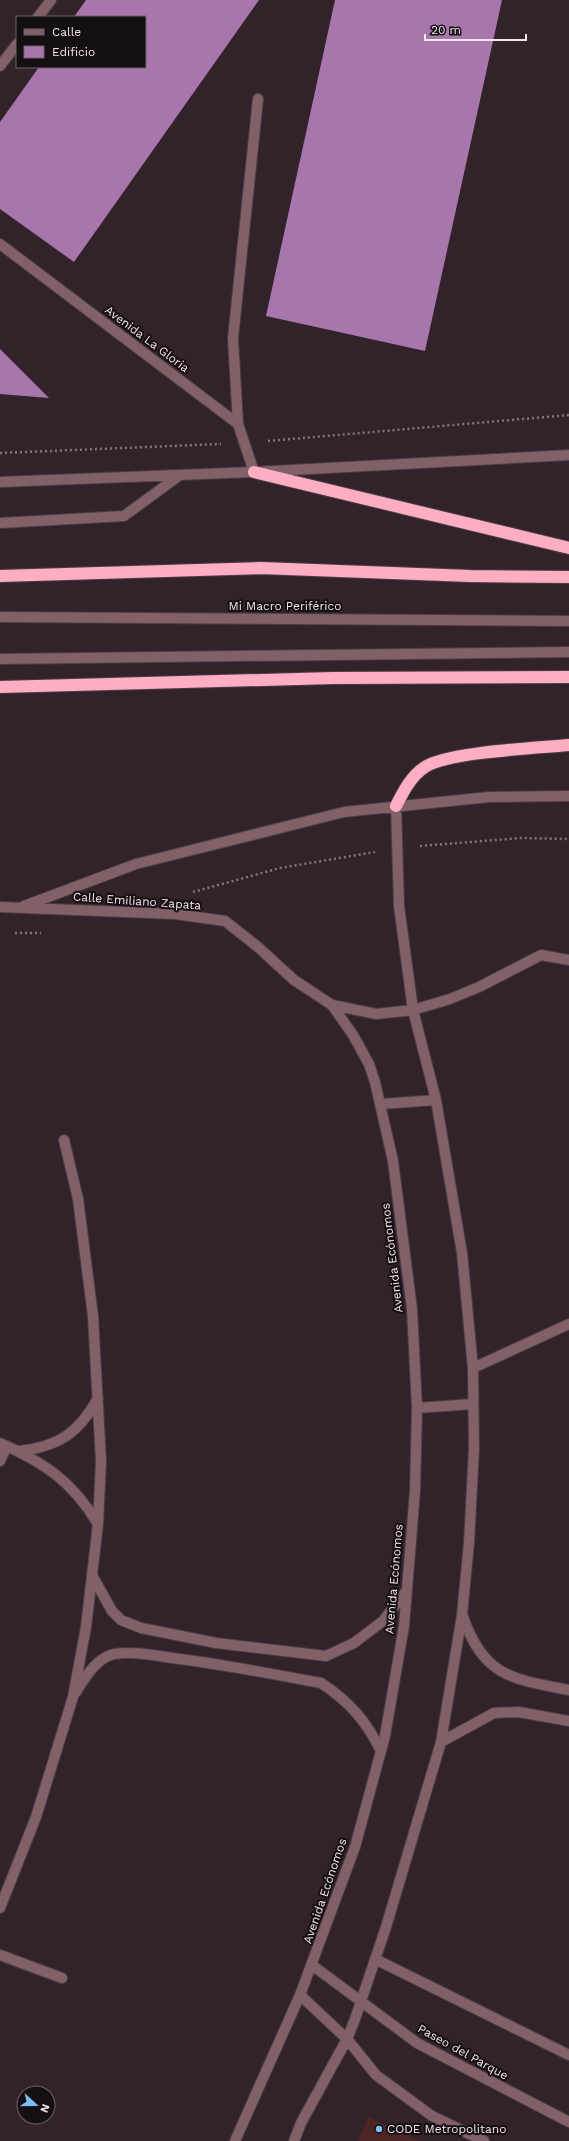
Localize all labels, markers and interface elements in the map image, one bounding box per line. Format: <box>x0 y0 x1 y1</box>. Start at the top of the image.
legend <box>16 16 146 68</box>
scale bar <box>425 16 526 42</box>
text: 20 m <box>431 23 461 37</box>
text: Calle <box>52 25 81 39</box>
text: Edificio <box>52 45 95 59</box>
street label: Avenida La Gloria <box>102 303 192 375</box>
street label: Mi Macro Periférico <box>229 599 341 613</box>
street label: Calle Emiliano Zapata <box>73 890 202 912</box>
street label: Avenida Ecónomos <box>378 1202 406 1314</box>
street label: Avenida Ecónomos <box>382 1523 406 1635</box>
street label: Avenida Ecónomos <box>300 1837 350 1945</box>
street label: Paseo del Parque <box>415 2021 511 2083</box>
north arrow <box>16 2085 56 2125</box>
text: N <box>37 2102 52 2115</box>
place label: CODE Metropolitano <box>387 2122 506 2136</box>
marker: CODE Metropolitano <box>374 2124 384 2134</box>

